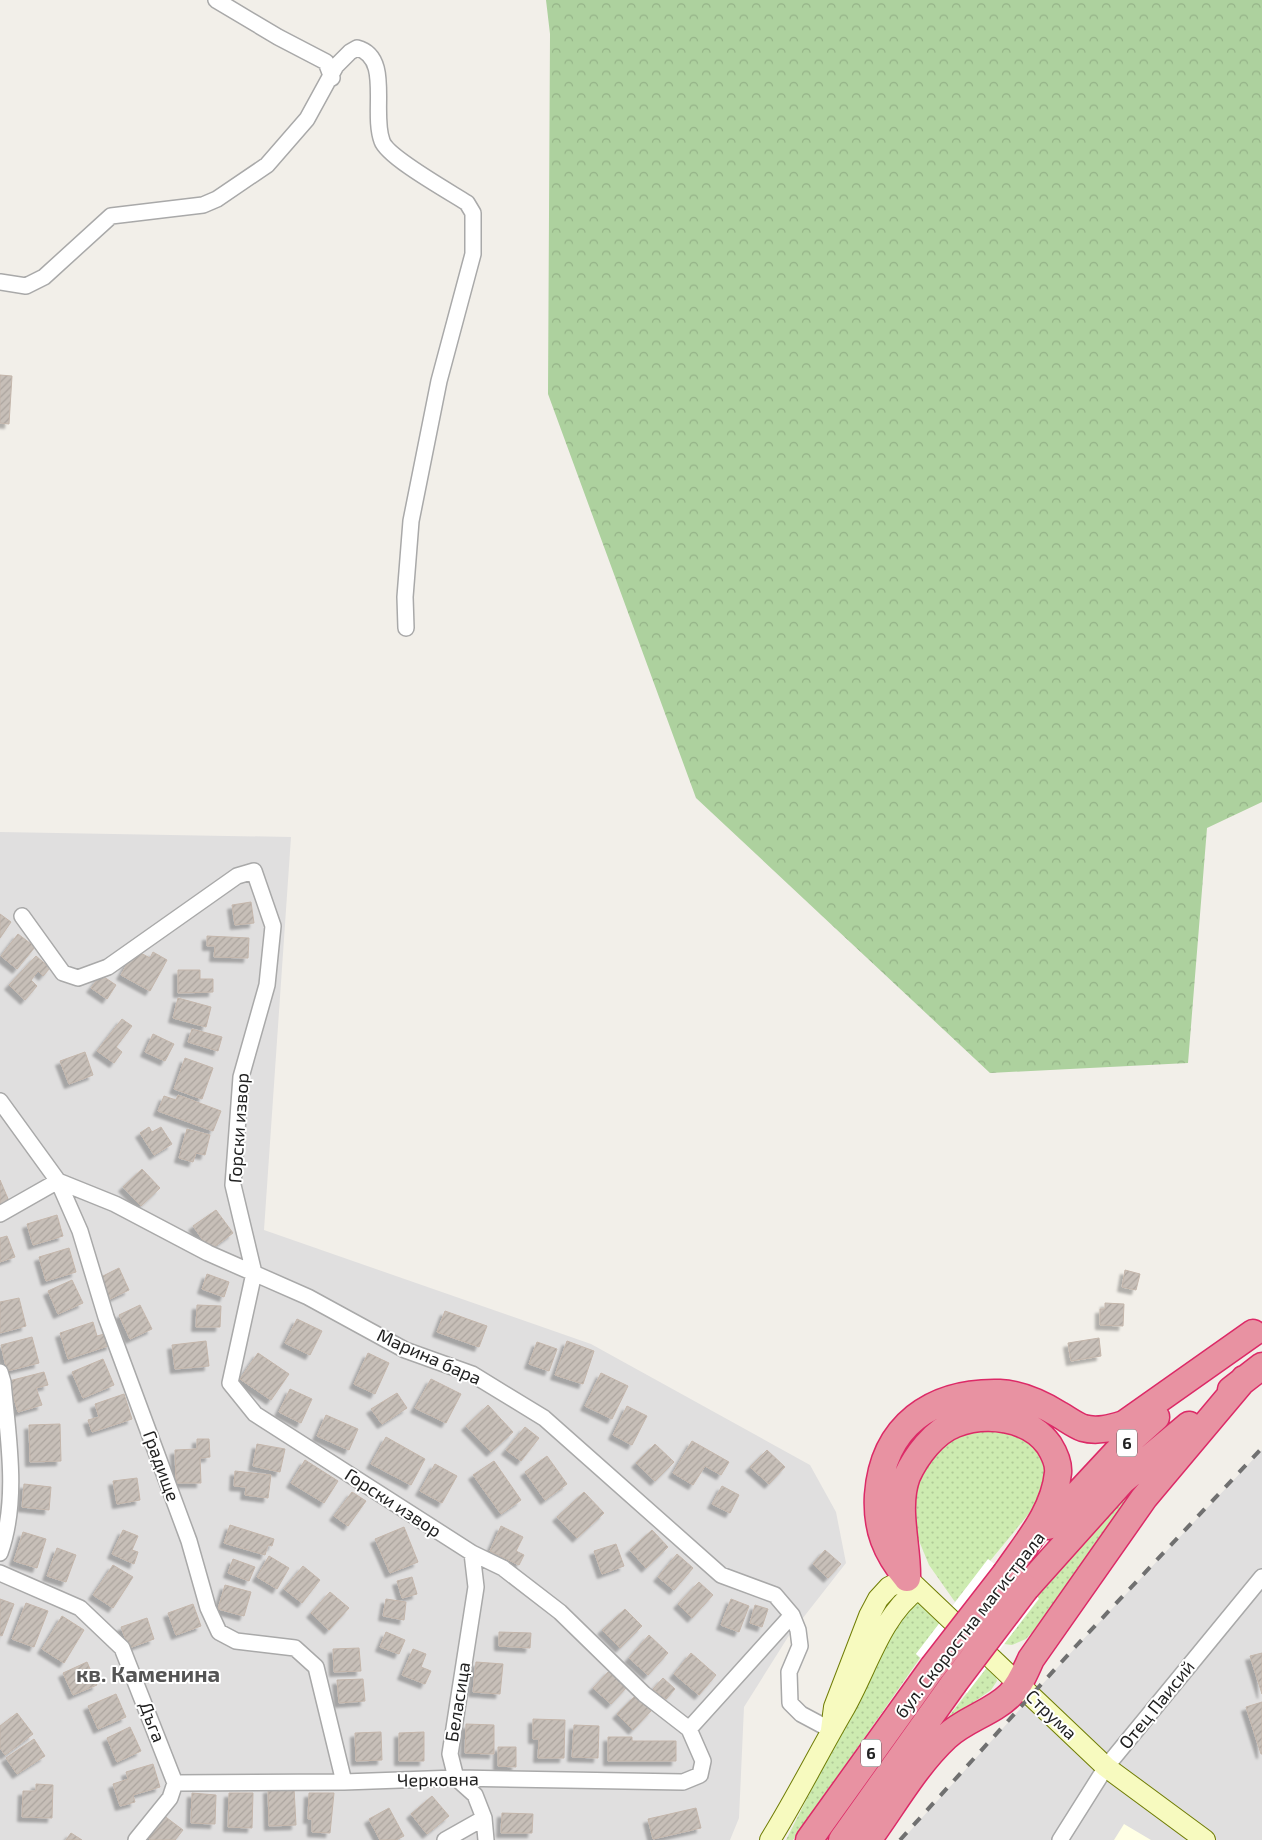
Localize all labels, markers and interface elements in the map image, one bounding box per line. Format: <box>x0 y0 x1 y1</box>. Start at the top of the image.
street label: Горски извор <box>223 1072 253 1184</box>
street label: Марина бара <box>374 1323 485 1389</box>
street label: Градище <box>139 1427 185 1504</box>
road number: 6 <box>1117 1430 1137 1456</box>
street label: Горски извор <box>341 1463 446 1541</box>
street label: бул. Скоростна магистрала <box>889 1527 1049 1722</box>
street label: Отец Паисий <box>1114 1656 1199 1753</box>
district label: кв. Каменина <box>76 1660 220 1686</box>
street label: Беласица <box>440 1660 474 1743</box>
street label: Струма <box>1022 1685 1082 1744</box>
street label: Дъга <box>135 1698 171 1745</box>
road number: 6 <box>861 1740 881 1766</box>
street label: Черковна <box>397 1767 479 1791</box>

